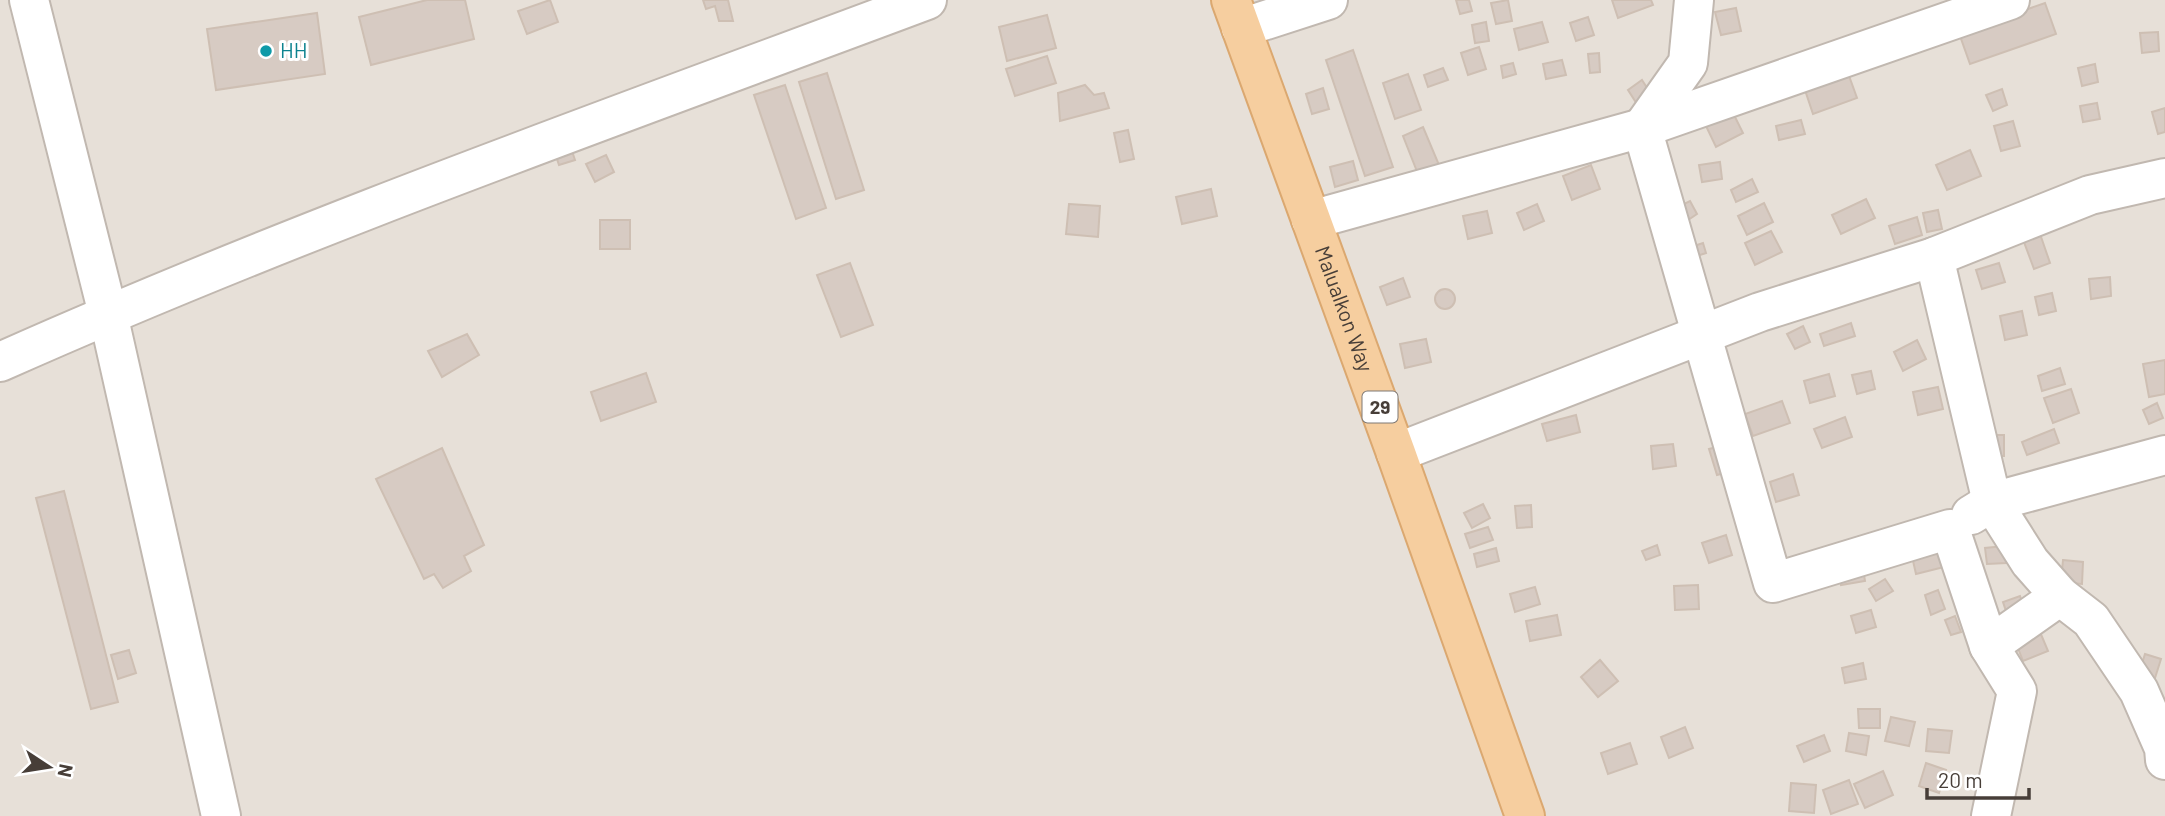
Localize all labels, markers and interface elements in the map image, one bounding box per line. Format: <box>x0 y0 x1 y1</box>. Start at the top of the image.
place label: HH <box>280 37 307 62</box>
marker: HH <box>258 43 274 59</box>
street label: Malualkon Way <box>1311 242 1379 375</box>
road number: 29 <box>1362 392 1398 422</box>
north arrow <box>14 732 84 802</box>
scale bar <box>1927 756 2028 800</box>
text: N <box>54 762 79 779</box>
text: 20 m <box>1938 767 1983 792</box>

